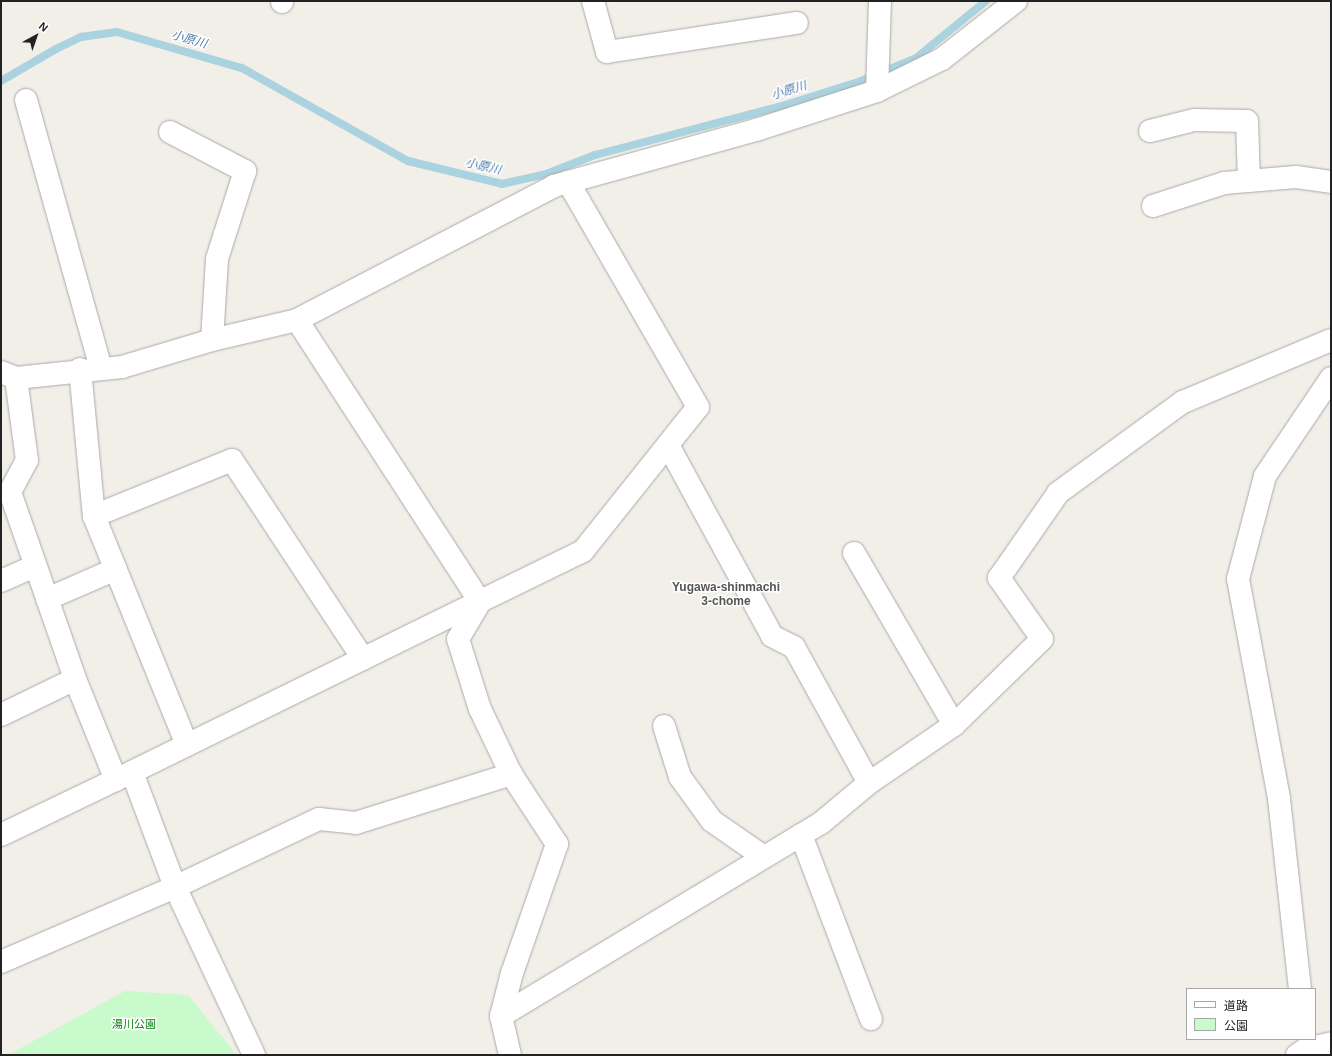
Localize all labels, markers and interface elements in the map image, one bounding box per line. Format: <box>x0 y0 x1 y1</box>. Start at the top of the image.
north arrow <box>16 16 56 56</box>
text: N <box>37 20 51 34</box>
water label: 小原川 <box>170 28 208 52</box>
water label: 小原川 <box>770 79 808 103</box>
water label: 小原川 <box>464 156 502 178</box>
district label: Yugawa-shinmachi 3-chome <box>672 581 780 609</box>
legend <box>1186 988 1316 1040</box>
text: 道路 <box>1224 999 1248 1013</box>
park label: 湯川公園 <box>112 1017 156 1031</box>
text: 公園 <box>1224 1019 1248 1033</box>

